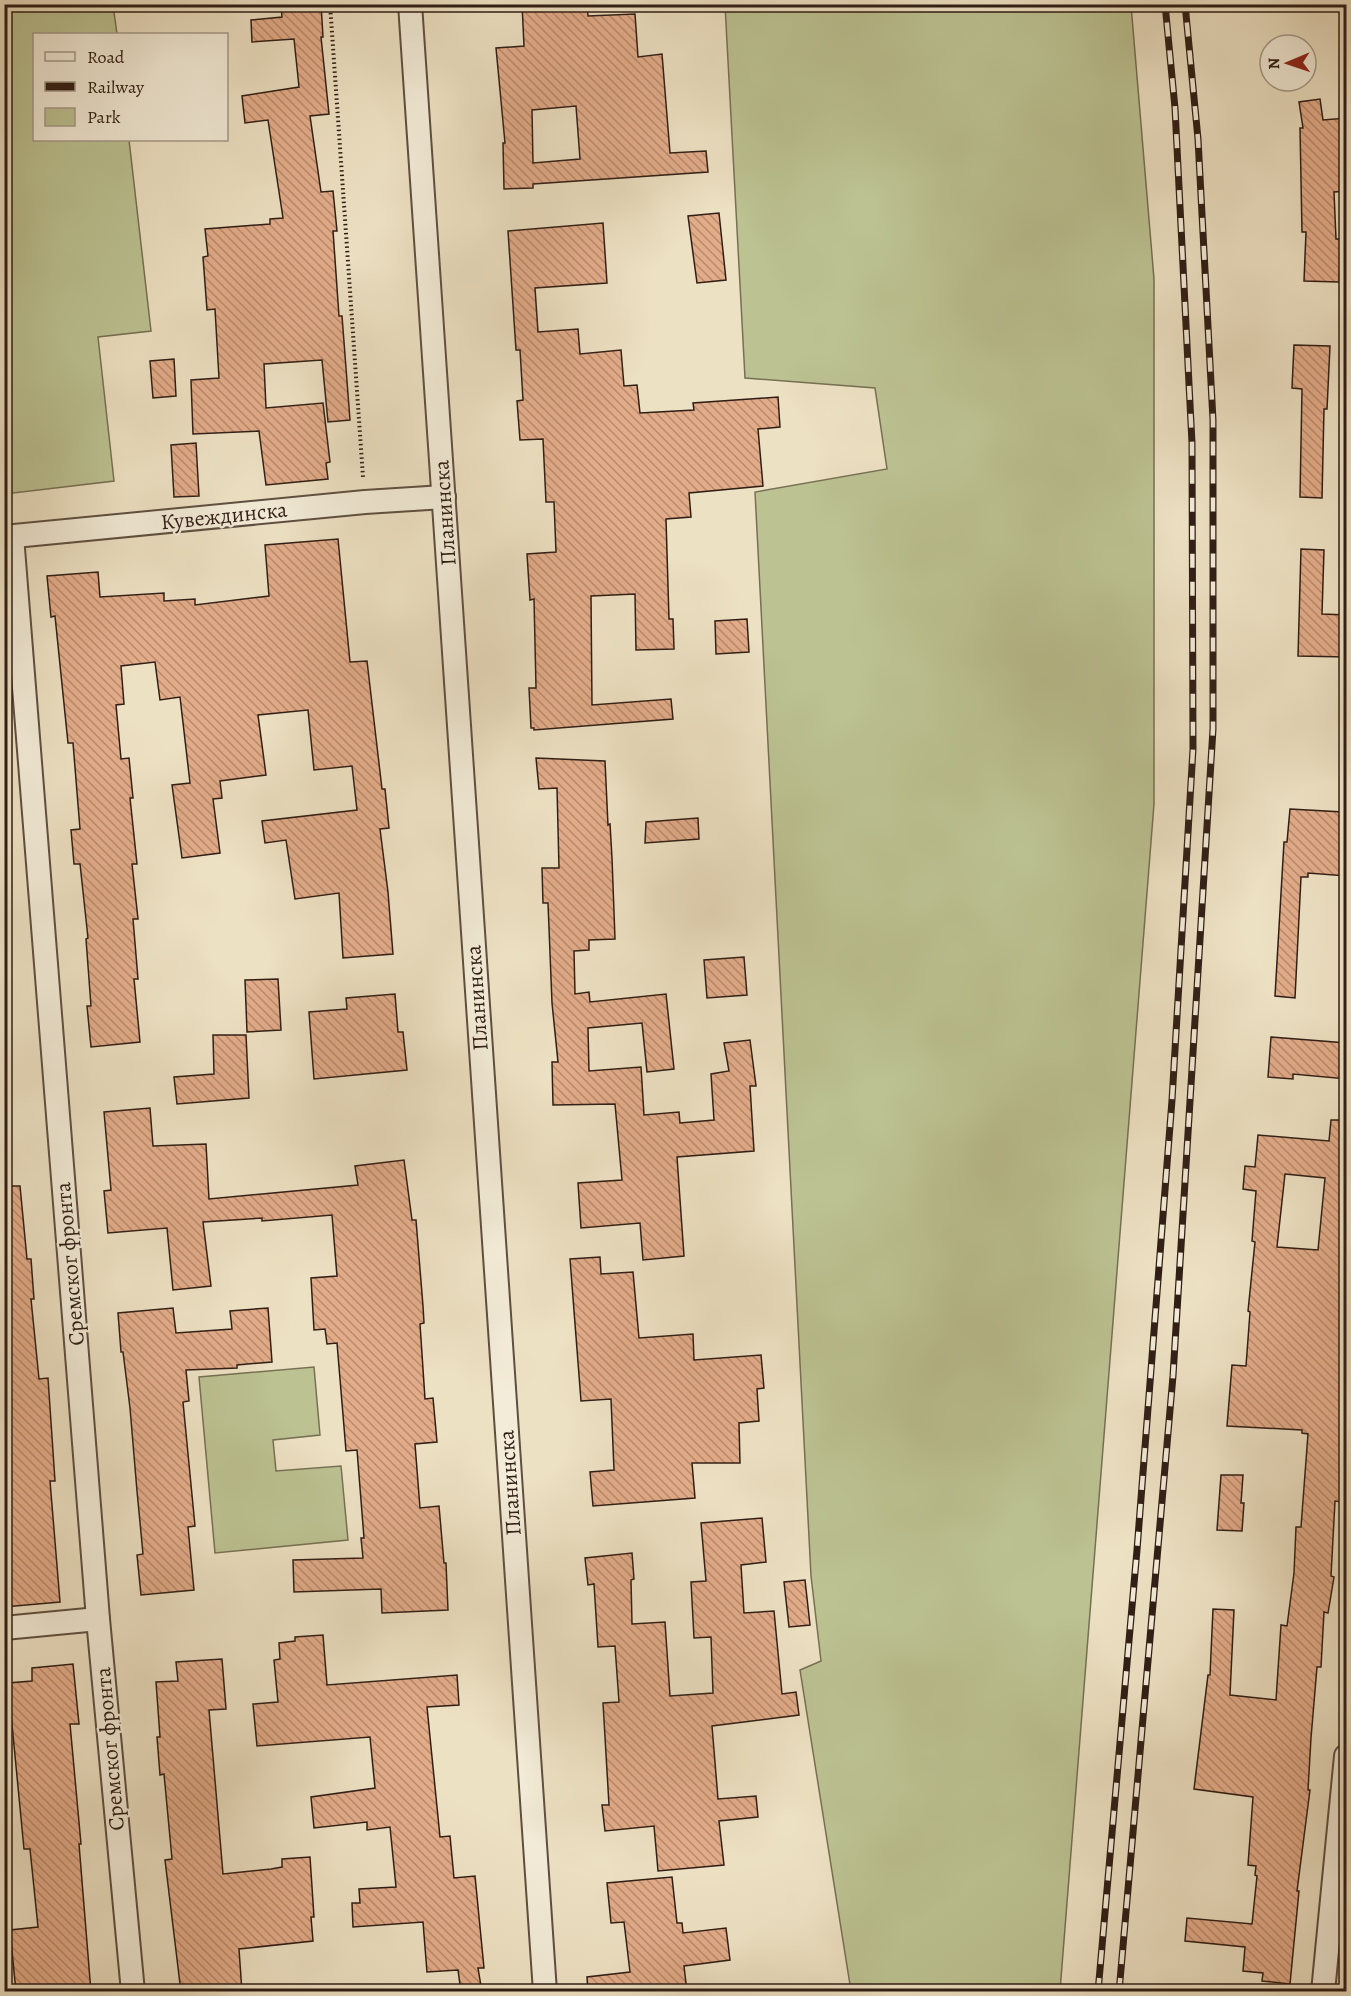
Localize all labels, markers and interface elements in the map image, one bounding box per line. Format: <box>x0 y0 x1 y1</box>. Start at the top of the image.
legend <box>33 33 228 141</box>
north arrow <box>1258 33 1318 93</box>
text: Road <box>87 45 125 69</box>
text: N <box>1263 57 1285 70</box>
text: Railway <box>87 75 145 99</box>
text: Park <box>87 105 121 129</box>
street label: Планинска <box>426 458 464 567</box>
street label: Кувеждинска <box>159 494 290 538</box>
street label: Планинска <box>458 943 496 1052</box>
street label: Сремског фронта <box>48 1180 92 1347</box>
street label: Планинска <box>491 1428 529 1537</box>
street label: Сремског фронта <box>88 1665 132 1832</box>

